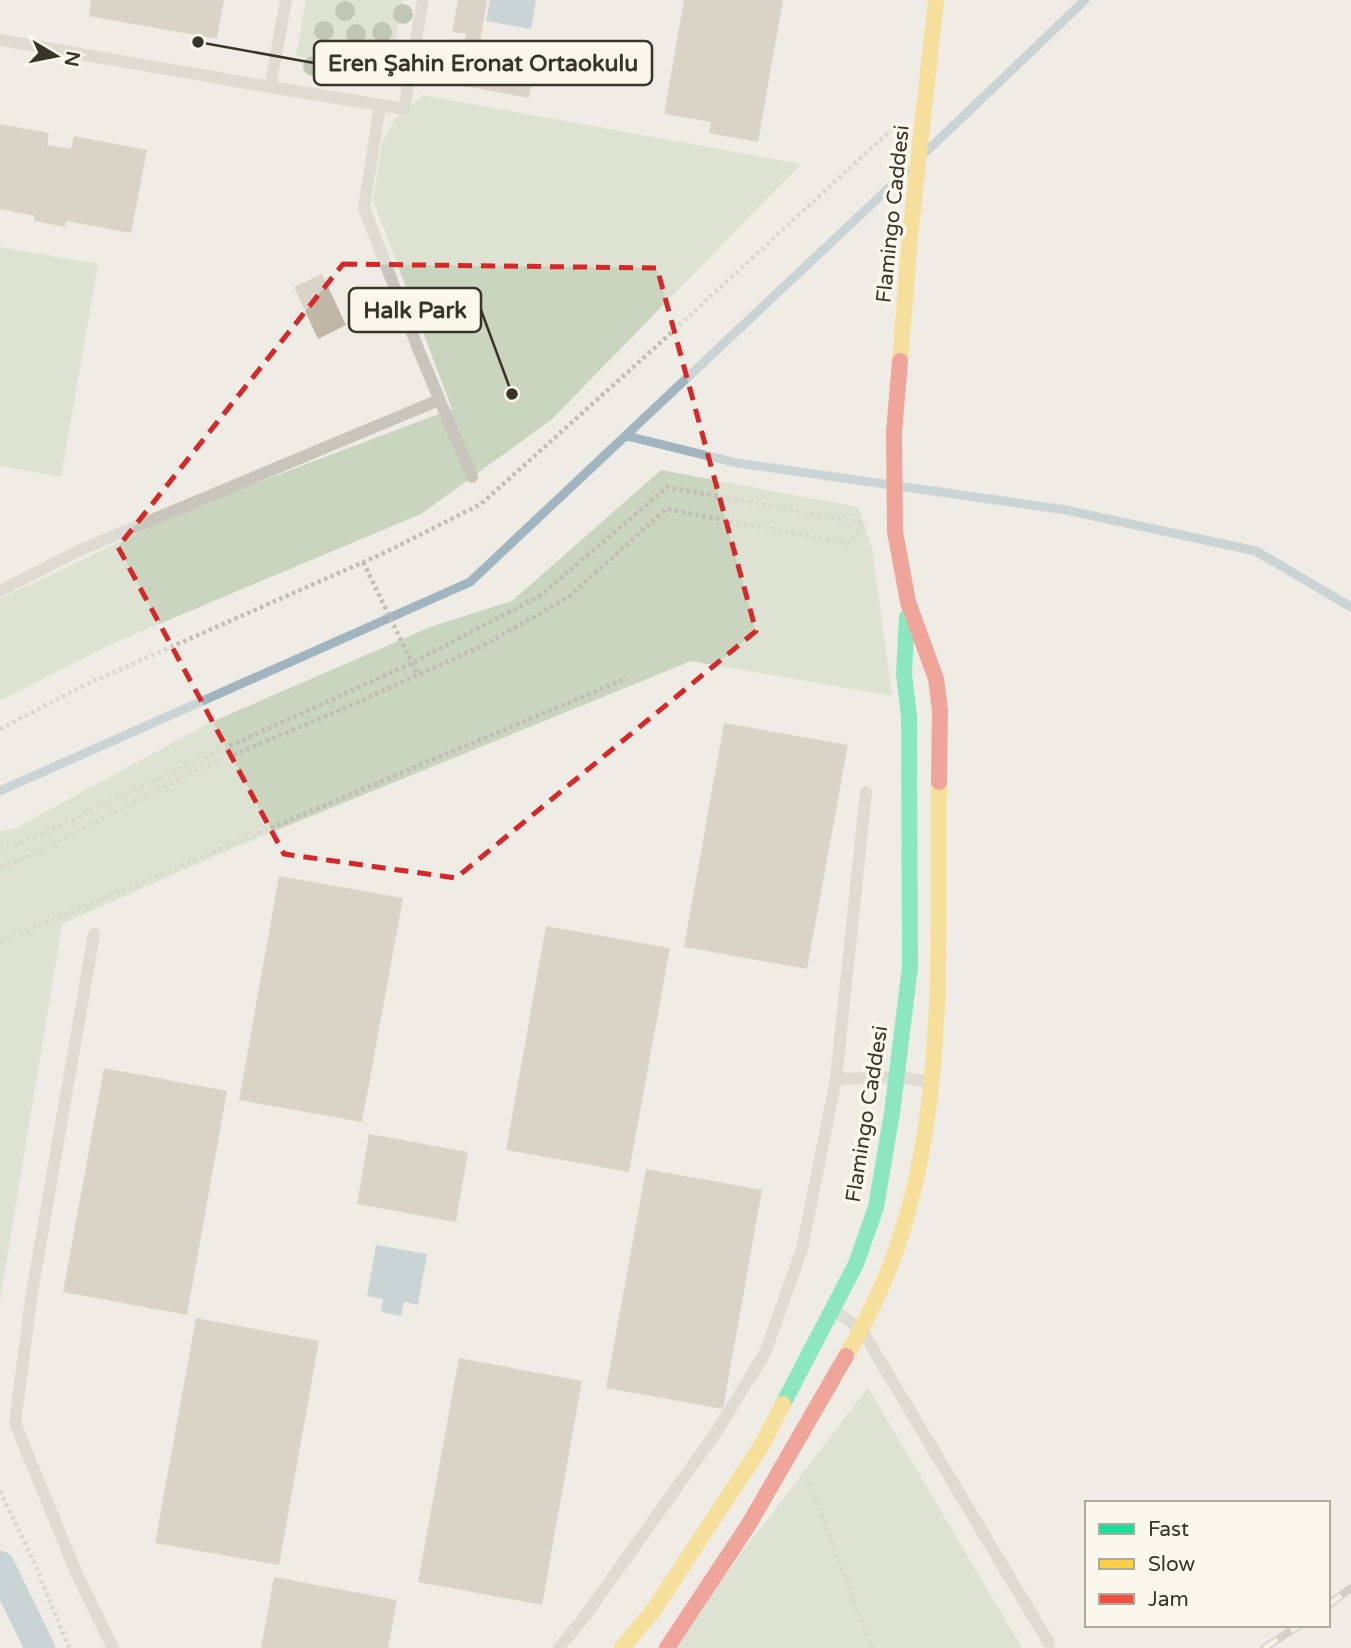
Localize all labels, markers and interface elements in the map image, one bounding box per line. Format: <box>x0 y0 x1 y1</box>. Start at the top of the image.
north arrow <box>21 21 91 91</box>
callout: Eren Şahin Eronat Ortaokulu <box>314 41 652 85</box>
text: N <box>60 49 84 68</box>
text: Eren Şahin Eronat Ortaokulu <box>328 50 638 78</box>
street label: Flamingo Caddesi <box>871 124 915 304</box>
callout: Halk Park <box>349 288 481 332</box>
text: Halk Park <box>363 297 467 325</box>
street label: Flamingo Caddesi <box>841 1024 893 1204</box>
legend <box>1085 1501 1330 1627</box>
text: Fast <box>1148 1517 1189 1542</box>
text: Slow <box>1148 1552 1196 1577</box>
text: Jam <box>1148 1587 1189 1612</box>

